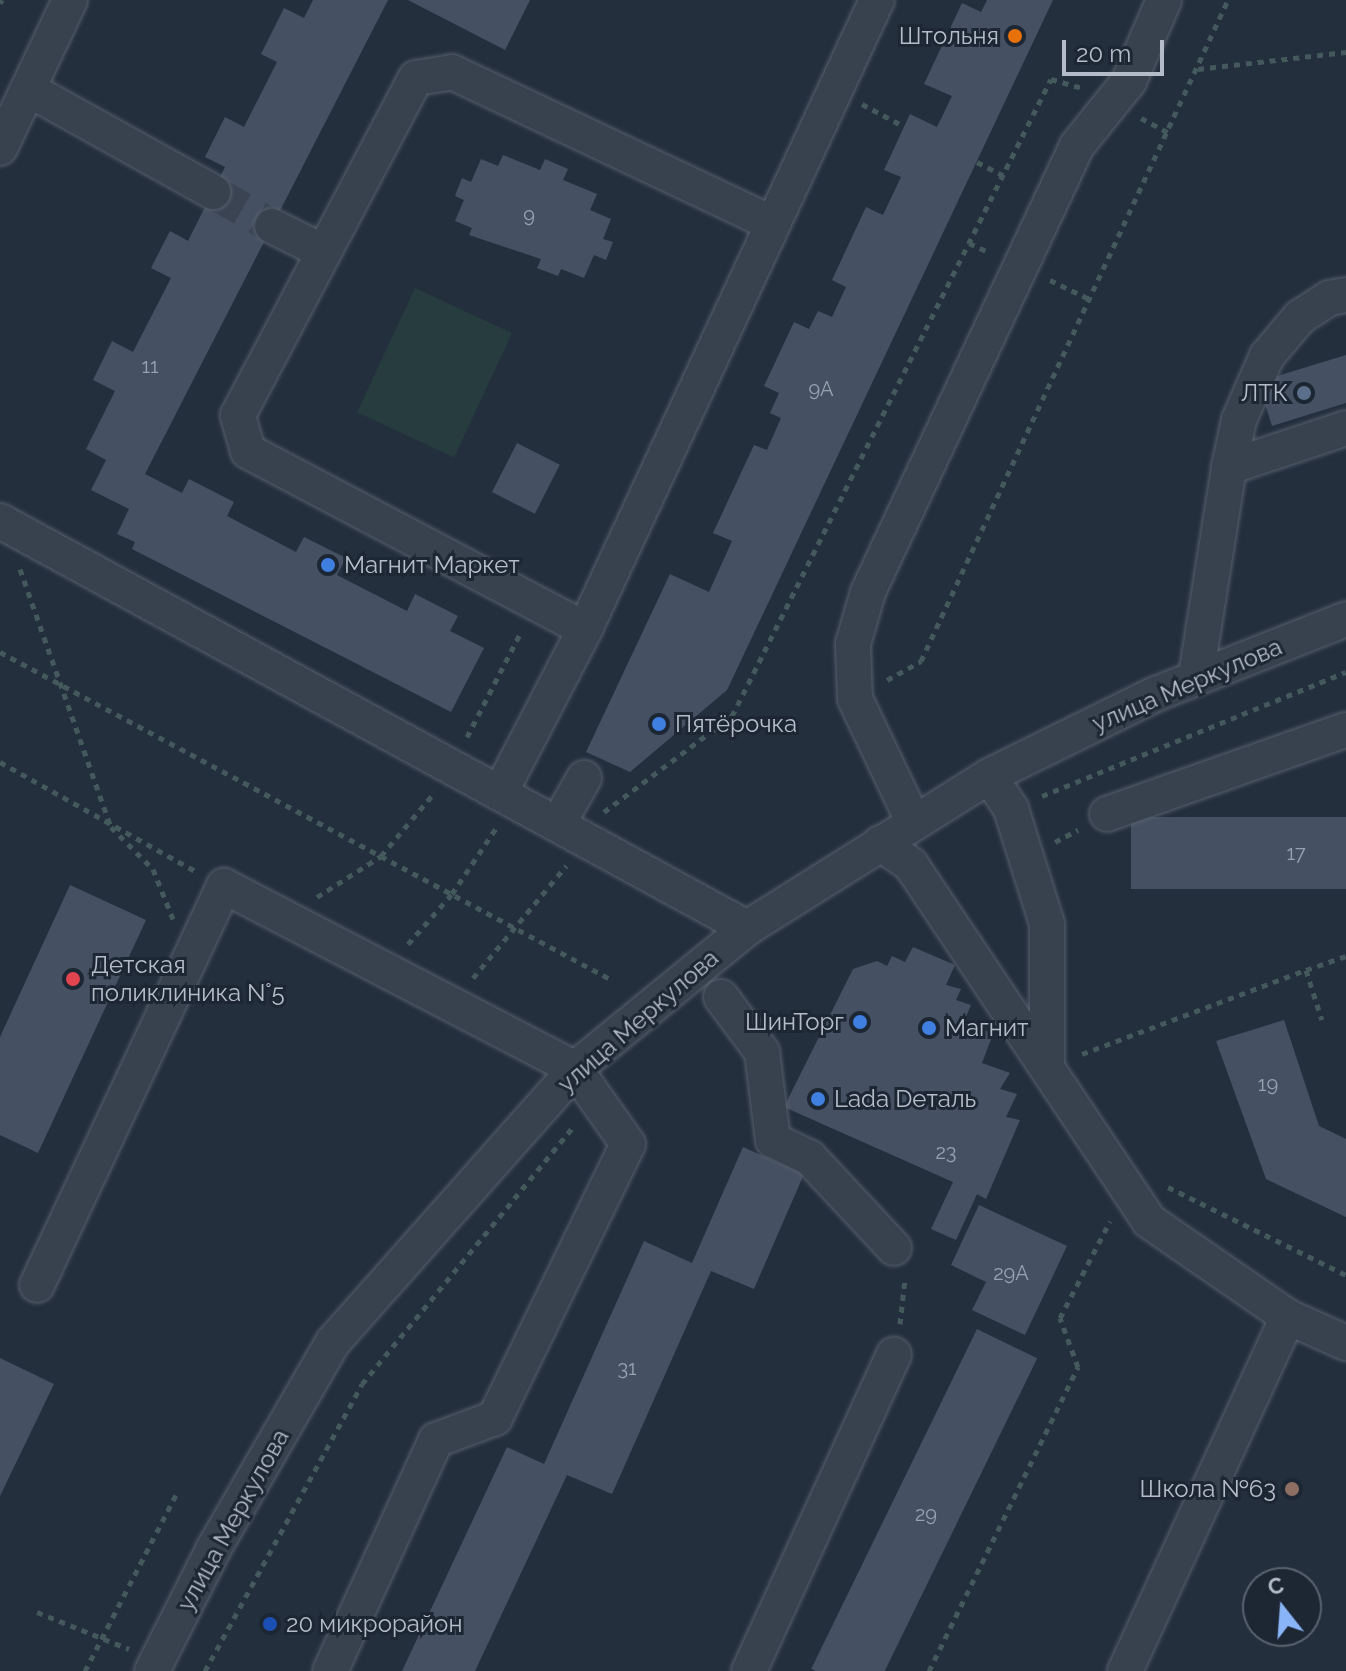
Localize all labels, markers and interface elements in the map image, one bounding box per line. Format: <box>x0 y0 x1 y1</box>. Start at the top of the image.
place label: Штольня <box>899 22 999 50</box>
scale bar <box>1066 24 1168 74</box>
marker: Штольня <box>1006 27 1024 45</box>
text: 20 m <box>1076 39 1131 68</box>
house number: 9 <box>523 203 535 227</box>
house number: 11 <box>141 354 159 378</box>
house number: 9А <box>808 377 834 401</box>
place label: ЛТК <box>1241 379 1288 407</box>
marker: ЛТК <box>1295 384 1313 402</box>
place label: Магнит Маркет <box>344 551 520 579</box>
marker: Магнит Маркет <box>319 556 337 574</box>
street label: улица Меркулова <box>1088 632 1286 738</box>
place label: Пятёрочка <box>675 710 797 738</box>
marker: Пятёрочка <box>650 715 668 733</box>
house number: 17 <box>1286 841 1306 865</box>
street label: улица Меркулова <box>552 944 724 1098</box>
place label: Детская поликлиника N˚5 <box>91 951 285 1007</box>
marker: Детская поликлиника N˚5 <box>62 968 84 990</box>
place label: ШинТорг <box>745 1008 844 1036</box>
marker: ШинТорг <box>851 1013 869 1031</box>
place label: Магнит <box>945 1014 1028 1042</box>
marker: Магнит <box>920 1019 938 1037</box>
house number: 19 <box>1258 1072 1278 1096</box>
place label: Lada Dеталь <box>834 1085 976 1113</box>
marker: Lada Dеталь <box>809 1090 827 1108</box>
house number: 23 <box>935 1140 957 1164</box>
house number: 29А <box>993 1261 1029 1285</box>
house number: 31 <box>617 1356 637 1380</box>
street label: улица Меркулова <box>171 1424 295 1616</box>
place label: Школа №63 <box>1140 1475 1276 1503</box>
marker: Школа №63 <box>1283 1480 1301 1498</box>
house number: 29 <box>915 1502 937 1526</box>
north arrow <box>1242 1567 1322 1647</box>
text: С <box>1265 1571 1287 1601</box>
place label: 20 микрорайон <box>286 1610 462 1638</box>
marker: 20 микрорайон <box>261 1615 279 1633</box>

